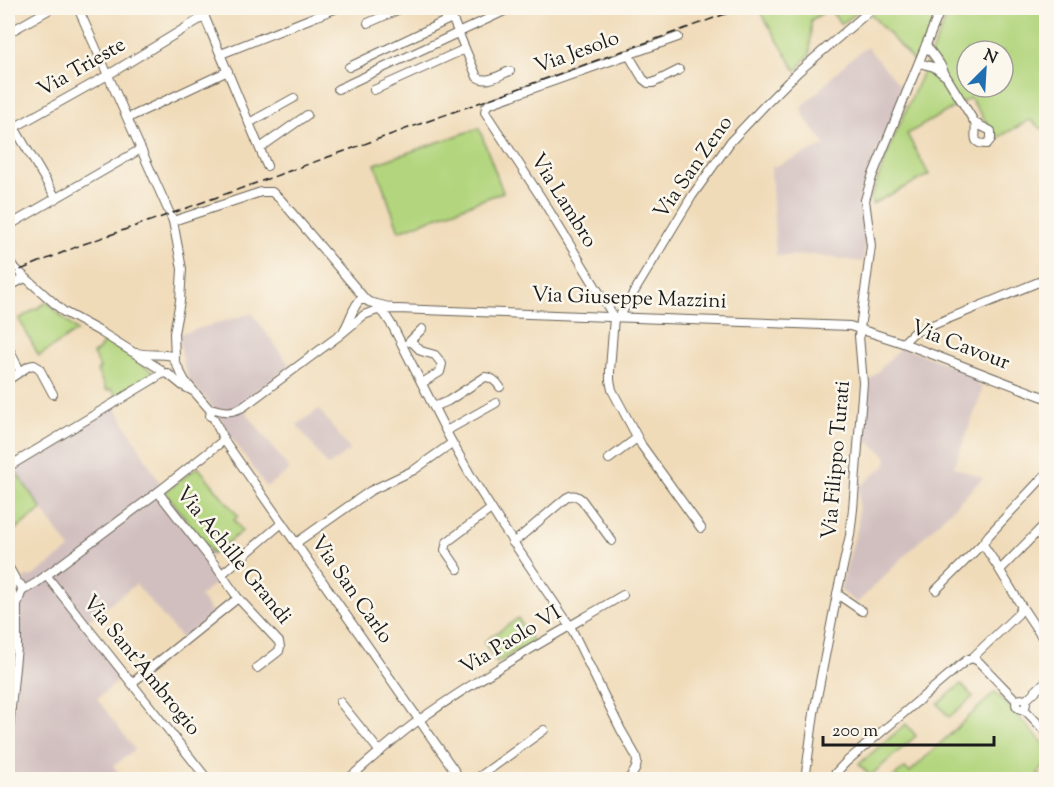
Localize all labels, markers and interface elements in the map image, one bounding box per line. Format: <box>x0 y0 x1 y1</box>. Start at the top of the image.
street label: Via Jesolo <box>530 24 624 82</box>
street label: Via Trieste <box>32 31 132 105</box>
north arrow <box>955 39 1015 99</box>
text: N <box>980 44 1001 71</box>
street label: Via San Zeno <box>647 110 741 226</box>
street label: Via Lambro <box>522 148 604 254</box>
street label: Via Giuseppe Mazzini <box>531 281 727 317</box>
street label: Via Cavour <box>906 313 1014 379</box>
street label: Via Filippo Turati <box>815 379 859 541</box>
street label: Via Achille Grandi <box>168 480 298 632</box>
street label: Via San Carlo <box>303 530 399 650</box>
street label: Via Sant'Ambrogio <box>75 589 207 743</box>
street label: Via Paolo VI <box>455 599 568 683</box>
scale bar <box>823 709 994 747</box>
text: 200 m <box>832 719 878 745</box>

